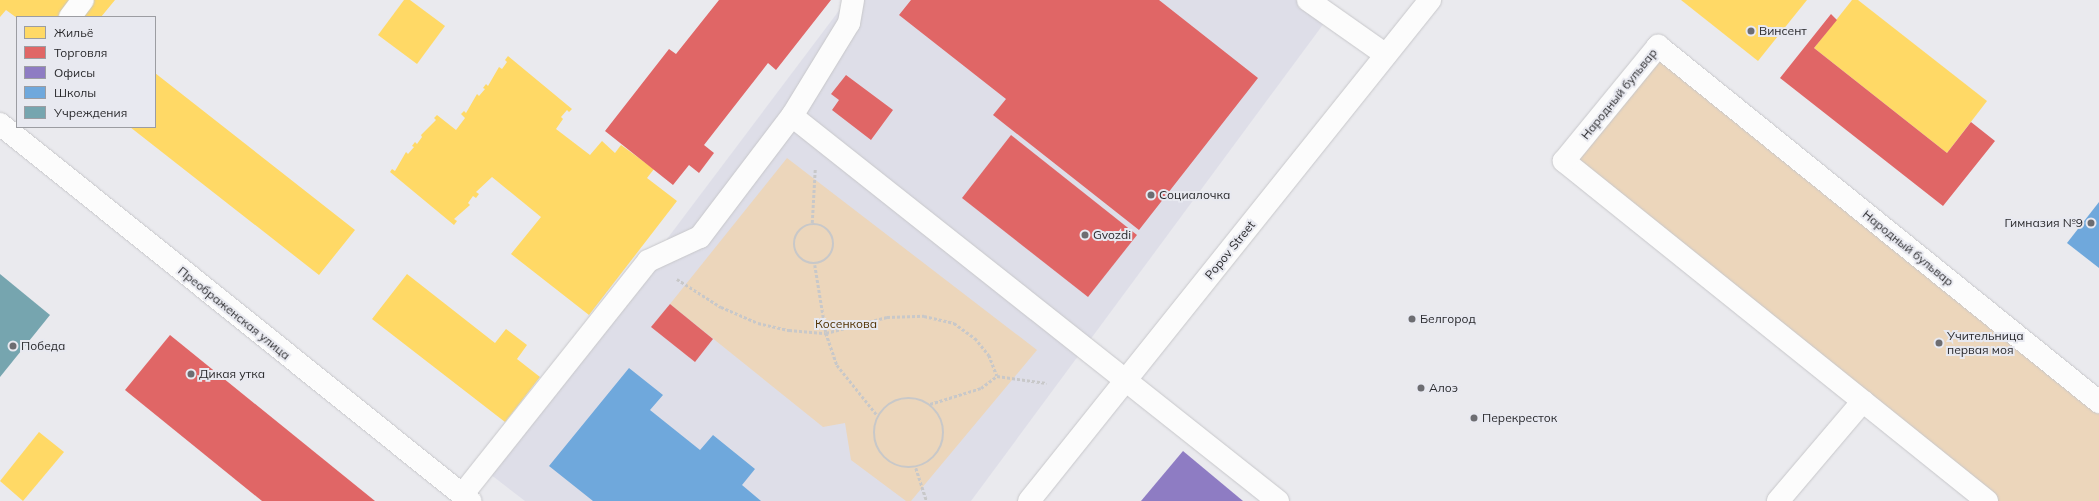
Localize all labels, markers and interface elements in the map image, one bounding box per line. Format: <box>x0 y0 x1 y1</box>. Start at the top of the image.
legend <box>16 16 156 128</box>
place label: Винсент <box>1759 24 1807 38</box>
text: Жильё <box>54 25 93 40</box>
marker: Винсент <box>1746 26 1756 36</box>
text: Торговля <box>54 45 107 60</box>
street label: Народный бульвар <box>1578 46 1660 142</box>
text: Офисы <box>54 65 95 80</box>
text: Школы <box>54 85 96 100</box>
text: Учреждения <box>54 105 127 120</box>
place label: Социалочка <box>1159 188 1230 202</box>
marker: Социалочка <box>1146 190 1156 200</box>
street label: Народный бульвар <box>1860 207 1956 289</box>
place label: Гимназия №9 <box>2004 216 2083 230</box>
street label: Popov Street <box>1202 218 1258 282</box>
marker: Гимназия №9 <box>2086 218 2096 228</box>
place label: Gvozdi <box>1093 228 1131 242</box>
marker: Gvozdi <box>1080 230 1090 240</box>
street label: Преображенская улица <box>175 263 293 363</box>
place label: Белгород <box>1420 312 1476 326</box>
marker: Белгород <box>1407 314 1417 324</box>
park label: Косенкова <box>815 317 877 331</box>
place label: Учительница первая моя <box>1947 329 2024 357</box>
marker: Учительница первая моя <box>1934 338 1944 348</box>
place label: Победа <box>21 339 65 353</box>
marker: Победа <box>8 341 18 351</box>
place label: Дикая утка <box>199 367 265 381</box>
marker: Дикая утка <box>186 369 196 379</box>
place label: Алоэ <box>1429 381 1458 395</box>
marker: Алоэ <box>1416 383 1426 393</box>
place label: Перекресток <box>1482 411 1557 425</box>
marker: Перекресток <box>1469 413 1479 423</box>

